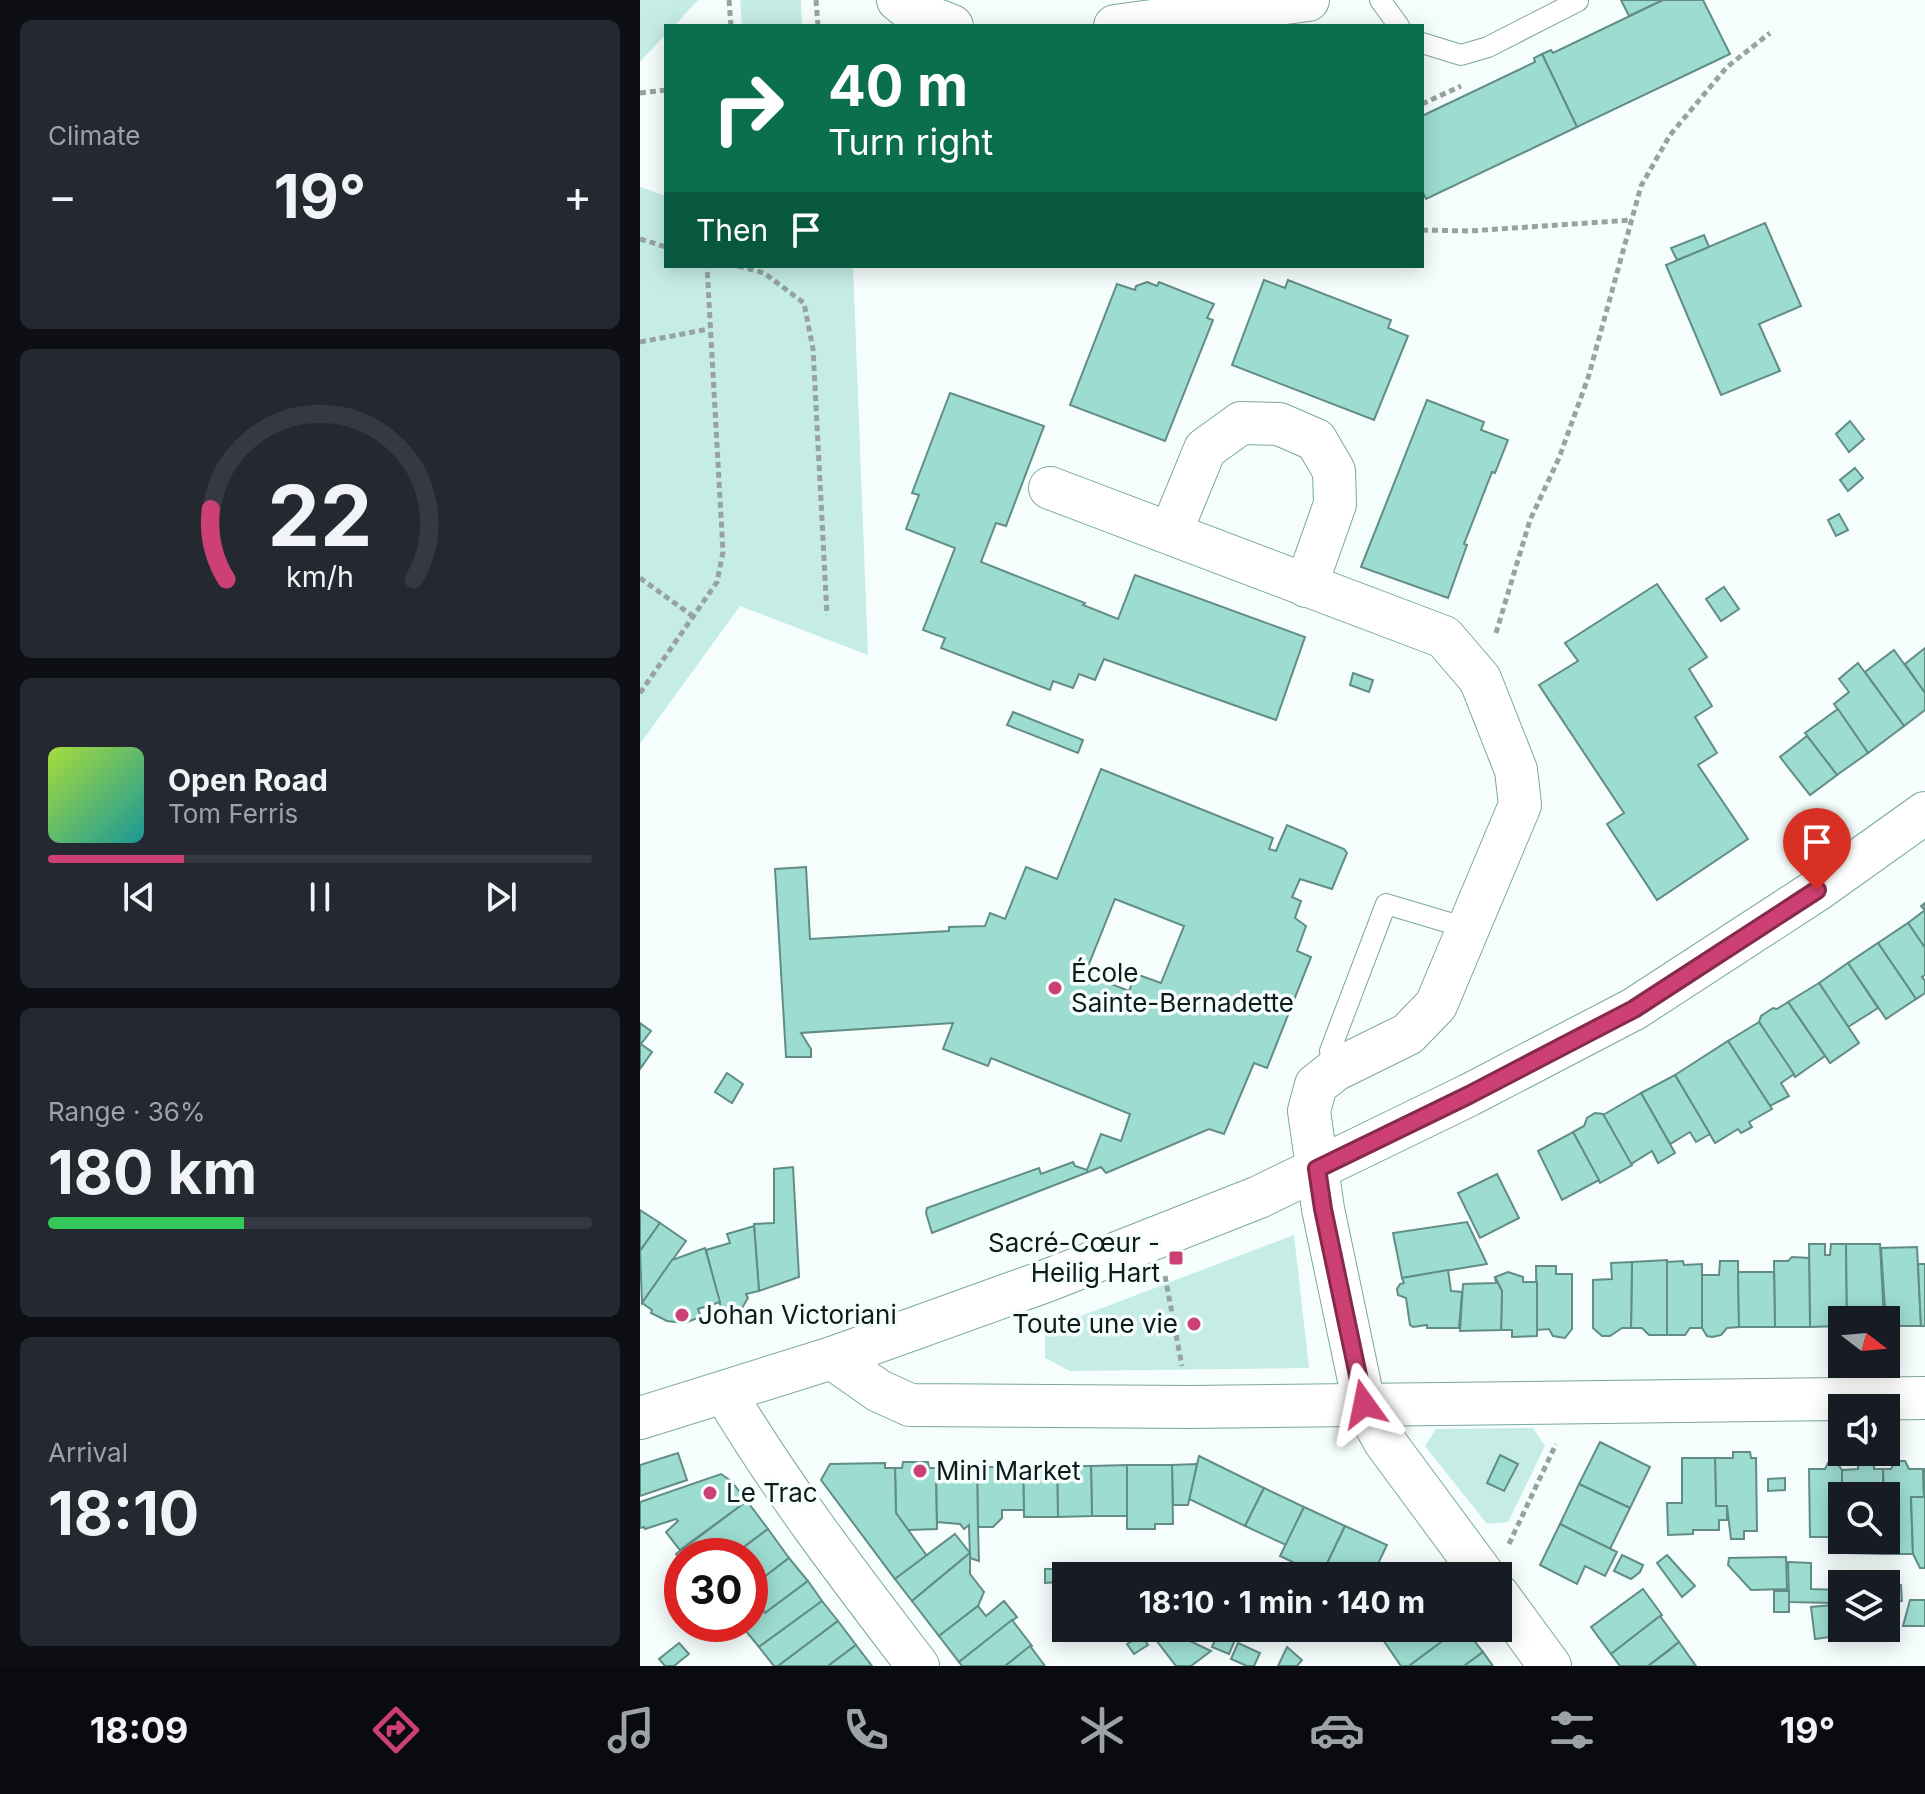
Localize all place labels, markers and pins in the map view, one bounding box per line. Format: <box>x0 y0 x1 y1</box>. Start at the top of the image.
pin <box>1783 808 1851 890</box>
place label: École Sainte-Bernadette <box>1071 957 1294 1018</box>
marker: École Sainte-Bernadette <box>1046 979 1064 997</box>
place label: Sacré-Cœur - Heilig Hart <box>988 1227 1160 1288</box>
marker: Sacré-Cœur - Heilig Hart <box>1167 1249 1185 1267</box>
place label: Johan Victoriani <box>698 1299 897 1330</box>
marker: Johan Victoriani <box>673 1306 691 1324</box>
place label: Toute une vie <box>1012 1308 1178 1339</box>
marker: Toute une vie <box>1185 1315 1203 1333</box>
place label: Mini Market <box>936 1455 1080 1486</box>
marker: Mini Market <box>911 1462 929 1480</box>
place label: Le Trac <box>726 1477 818 1508</box>
marker: Le Trac <box>701 1484 719 1502</box>

